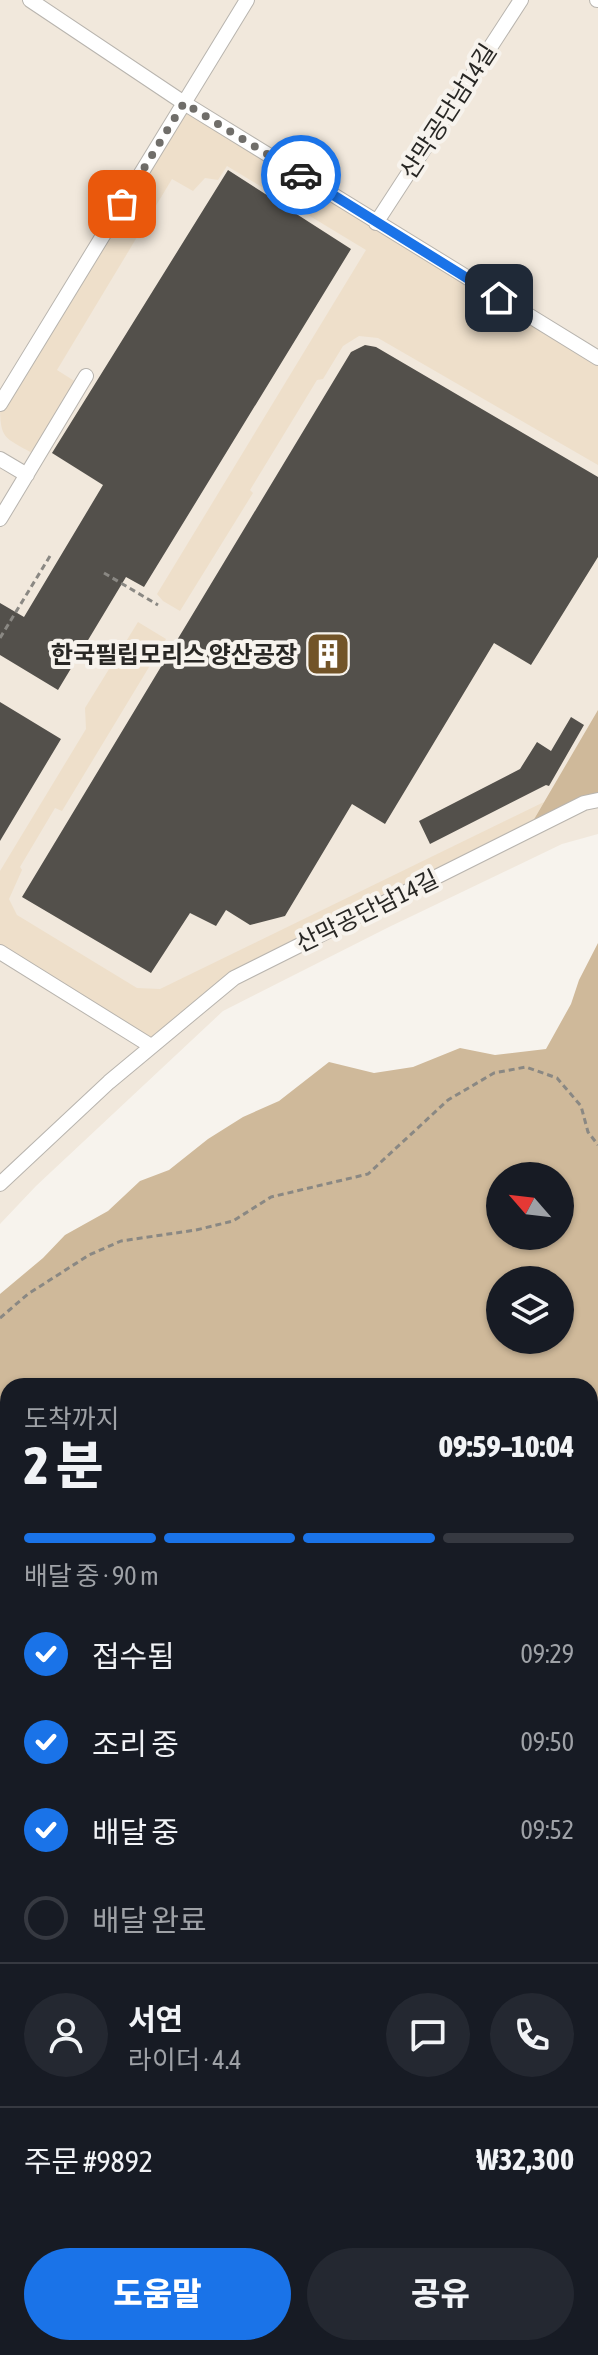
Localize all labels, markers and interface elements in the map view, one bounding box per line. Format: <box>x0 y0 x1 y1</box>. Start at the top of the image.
street label: 산막공단남14길 <box>394 39 502 183</box>
courier <box>261 135 341 215</box>
icon: car <box>279 153 323 197</box>
pin <box>88 170 156 238</box>
icon: bag <box>100 182 144 226</box>
pin <box>465 264 533 332</box>
icon: home <box>477 276 521 320</box>
building icon: 한국필립모리스 양산공장 <box>304 630 352 678</box>
place label: 한국필립모리스 양산공장 <box>51 641 297 668</box>
street label: 산막공단남14길 <box>291 865 443 957</box>
north arrow <box>486 1162 574 1250</box>
map controls <box>486 1162 574 1354</box>
button: layers <box>486 1266 574 1354</box>
text: 도착까지 <box>24 1404 120 1434</box>
text: 09:59–10:04 <box>439 1429 574 1463</box>
text: 2 분 <box>24 1435 103 1495</box>
text: 배달 중 · 90 m <box>24 1561 159 1591</box>
icon: check <box>24 1632 68 1676</box>
text: 접수됨 <box>92 1639 175 1673</box>
text: 09:29 <box>520 1639 574 1669</box>
icon: check <box>24 1720 68 1764</box>
text: 조리 중 <box>92 1727 179 1761</box>
text: 09:50 <box>520 1727 574 1757</box>
icon: check <box>24 1808 68 1852</box>
text: 배달 중 <box>92 1815 179 1849</box>
text: 09:52 <box>520 1815 574 1845</box>
text: 배달 완료 <box>92 1903 207 1937</box>
button: person <box>24 1993 108 2077</box>
button: chat <box>386 1993 470 2077</box>
button: phone <box>490 1993 574 2077</box>
text: 서연 <box>128 2002 183 2036</box>
text: 라이더 · 4.4 <box>128 2045 242 2075</box>
text: ₩32,300 <box>476 2142 574 2176</box>
text: 주문 #9892 <box>24 2144 153 2178</box>
button: 도움말 <box>24 2248 291 2340</box>
button: 공유 <box>307 2248 574 2340</box>

